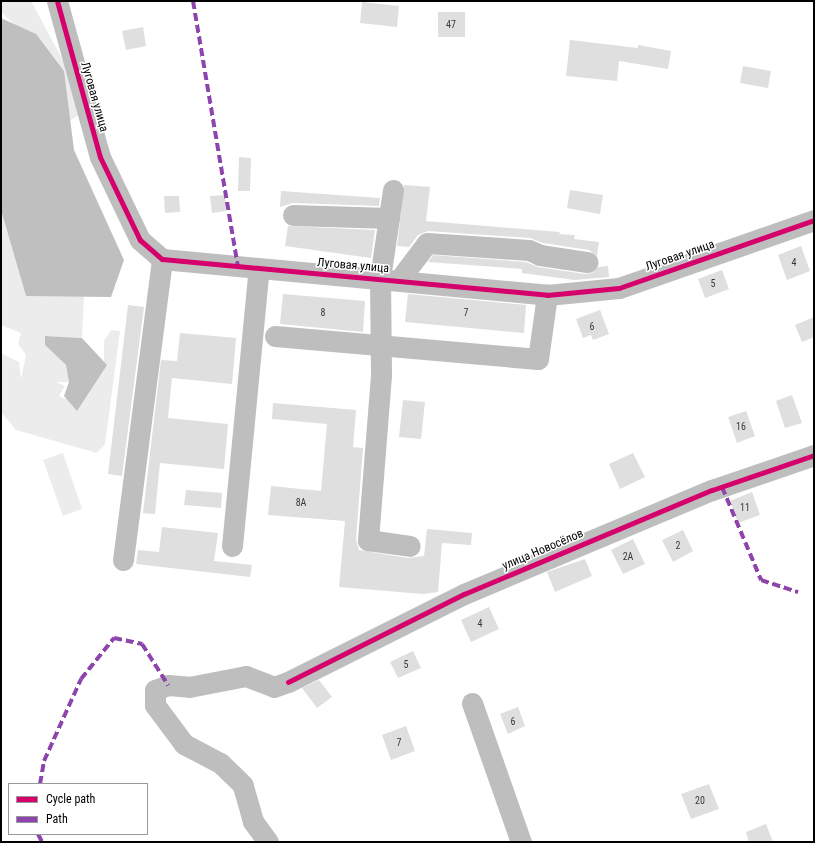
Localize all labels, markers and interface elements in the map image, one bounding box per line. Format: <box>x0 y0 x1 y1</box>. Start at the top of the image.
house number: 47 <box>446 19 456 31</box>
street label: Луговая улица <box>77 60 111 134</box>
street label: Луговая улица <box>644 237 716 275</box>
street label: Луговая улица <box>316 256 390 276</box>
house number: 4 <box>792 257 796 269</box>
house number: 5 <box>711 278 715 290</box>
house number: 8 <box>321 307 325 319</box>
house number: 7 <box>464 307 468 319</box>
house number: 6 <box>590 321 594 333</box>
house number: 16 <box>736 421 746 433</box>
house number: 8А <box>296 497 306 509</box>
house number: 11 <box>740 502 750 514</box>
street label: улица Новосёлов <box>500 526 586 574</box>
house number: 2 <box>676 540 680 552</box>
house number: 2А <box>623 551 633 563</box>
house number: 4 <box>478 618 482 630</box>
house number: 5 <box>404 659 408 671</box>
house number: 6 <box>511 716 515 728</box>
house number: 7 <box>397 737 401 749</box>
legend <box>8 783 148 835</box>
text: Cycle path <box>46 792 95 806</box>
house number: 20 <box>695 795 705 807</box>
text: Path <box>46 812 68 826</box>

